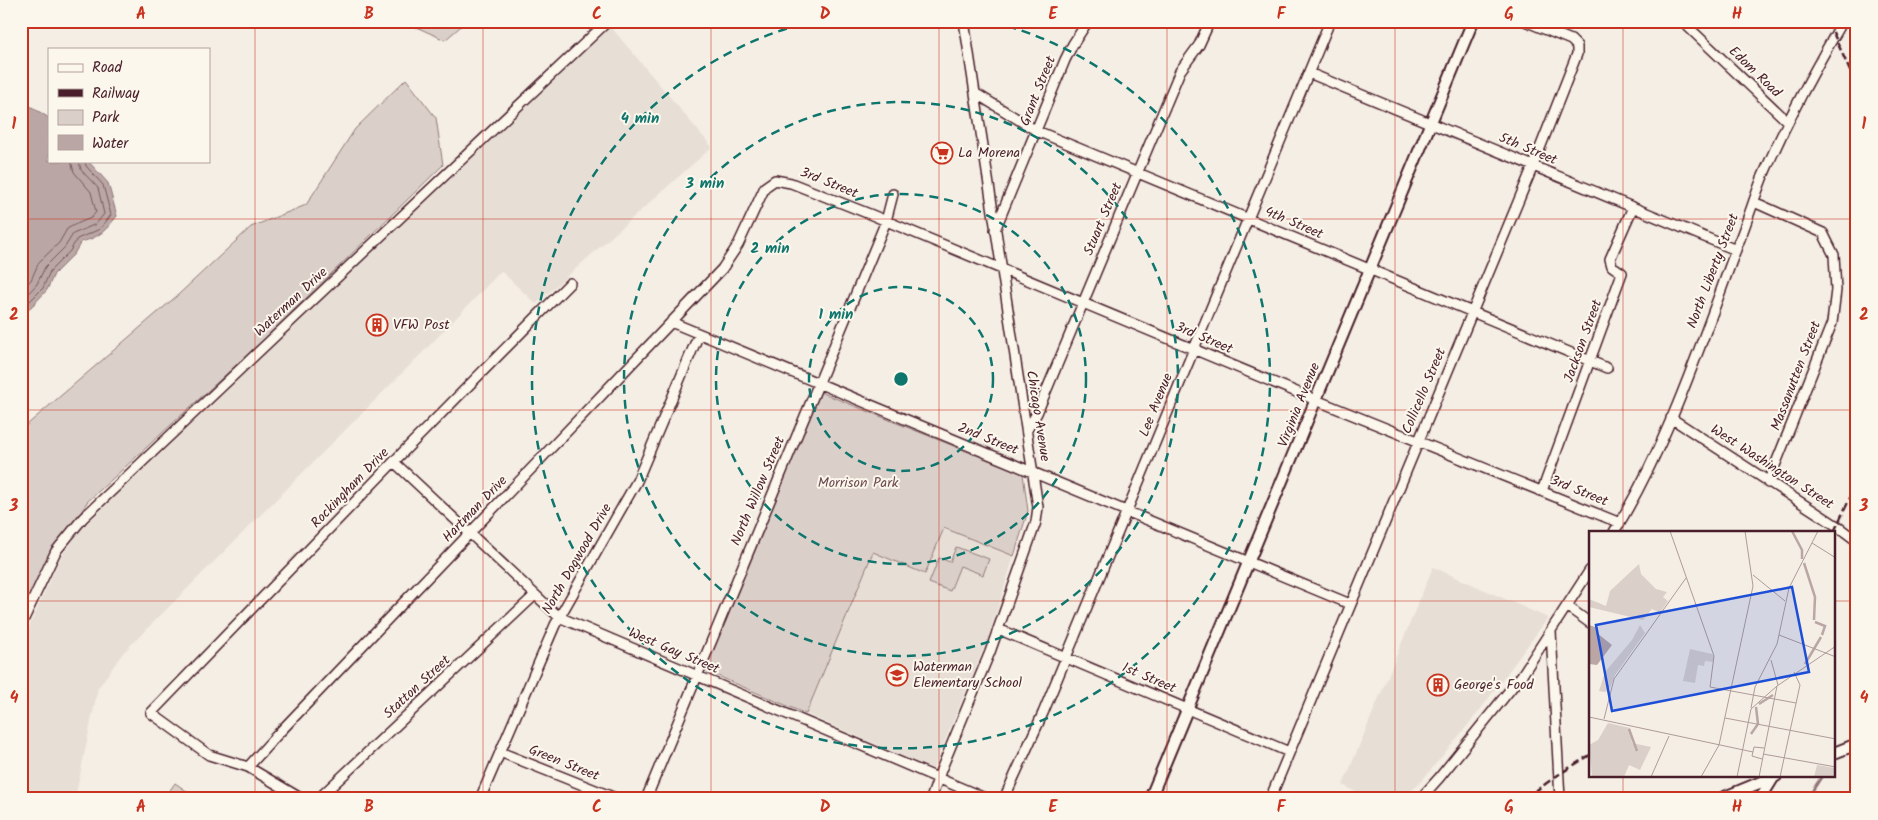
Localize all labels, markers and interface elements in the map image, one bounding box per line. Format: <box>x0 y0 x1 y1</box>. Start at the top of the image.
text: A <box>136 2 146 27</box>
text: B <box>364 2 374 27</box>
text: C <box>592 2 602 27</box>
text: D <box>820 2 831 27</box>
text: E <box>1049 2 1059 27</box>
text: F <box>1277 2 1287 27</box>
text: G <box>1504 2 1514 27</box>
text: H <box>1732 2 1742 27</box>
street label: Edom Road <box>1723 41 1787 104</box>
legend <box>48 48 210 162</box>
street label: Grant Street <box>1014 52 1062 129</box>
text: Road <box>92 56 123 80</box>
text: Railway <box>92 82 140 106</box>
text: Park <box>92 106 120 130</box>
text: 4 min <box>621 107 659 131</box>
text: 1 <box>12 112 17 137</box>
text: 1 <box>1862 112 1867 137</box>
street label: 5th Street <box>1495 127 1561 171</box>
text: Water <box>92 132 129 156</box>
supermarket icon: La Morena <box>930 141 954 165</box>
place label: La Morena <box>958 142 1020 164</box>
street label: 3rd Street <box>797 161 862 205</box>
text: 3 min <box>685 172 724 196</box>
street label: Stuart Street <box>1078 179 1128 259</box>
street label: 4th Street <box>1261 201 1327 245</box>
street label: North Liberty Street <box>1681 210 1745 332</box>
text: 2 min <box>750 237 790 261</box>
street label: Waterman Drive <box>249 261 333 342</box>
street label: Jackson Street <box>1558 296 1608 386</box>
text: 2 <box>9 303 19 328</box>
text: 1 min <box>819 303 853 327</box>
text: 2 <box>1859 303 1869 328</box>
building icon: VFW Post <box>365 313 389 337</box>
place label: VFW Post <box>393 314 450 336</box>
street label: 3rd Street <box>1172 316 1237 360</box>
street label: Massanutten Street <box>1765 317 1827 434</box>
street label: Collicello Street <box>1396 344 1452 438</box>
street label: Virginia Avenue <box>1272 359 1326 451</box>
street label: Chicago Avenue <box>1020 369 1056 464</box>
street label: Lee Avenue <box>1133 369 1179 440</box>
centre of rings <box>892 370 910 388</box>
street label: 2nd Street <box>954 417 1022 461</box>
street label: West Washington Street <box>1706 419 1838 515</box>
street label: North Willow Street <box>725 432 791 549</box>
street label: Rockingham Drive <box>306 442 395 533</box>
street label: 3rd Street <box>1547 469 1612 513</box>
street label: Hartman Drive <box>437 470 513 548</box>
park label: Morrison Park <box>818 472 899 494</box>
text: 3 <box>9 494 19 519</box>
text: 3 <box>1859 494 1869 519</box>
street label: North Dogwood Drive <box>536 499 618 619</box>
inset map <box>1589 531 1836 778</box>
street label: West Gay Street <box>625 622 723 680</box>
street label: Statton Street <box>378 650 456 724</box>
place label: Waterman Elementary School <box>913 656 1022 694</box>
street label: 1st Street <box>1119 657 1180 699</box>
school or university icon: Waterman Elementary School <box>885 663 909 687</box>
building icon: George's Food <box>1426 673 1450 697</box>
place label: George's Food <box>1454 674 1534 696</box>
text: 4 <box>10 686 19 711</box>
text: 4 <box>1860 686 1869 711</box>
street label: Green Street <box>525 739 603 787</box>
text: A <box>136 795 146 820</box>
text: B <box>364 795 374 820</box>
text: C <box>592 795 602 820</box>
text: D <box>820 795 831 820</box>
text: E <box>1049 795 1059 820</box>
text: F <box>1277 795 1287 820</box>
text: G <box>1504 795 1514 820</box>
text: H <box>1732 795 1742 820</box>

